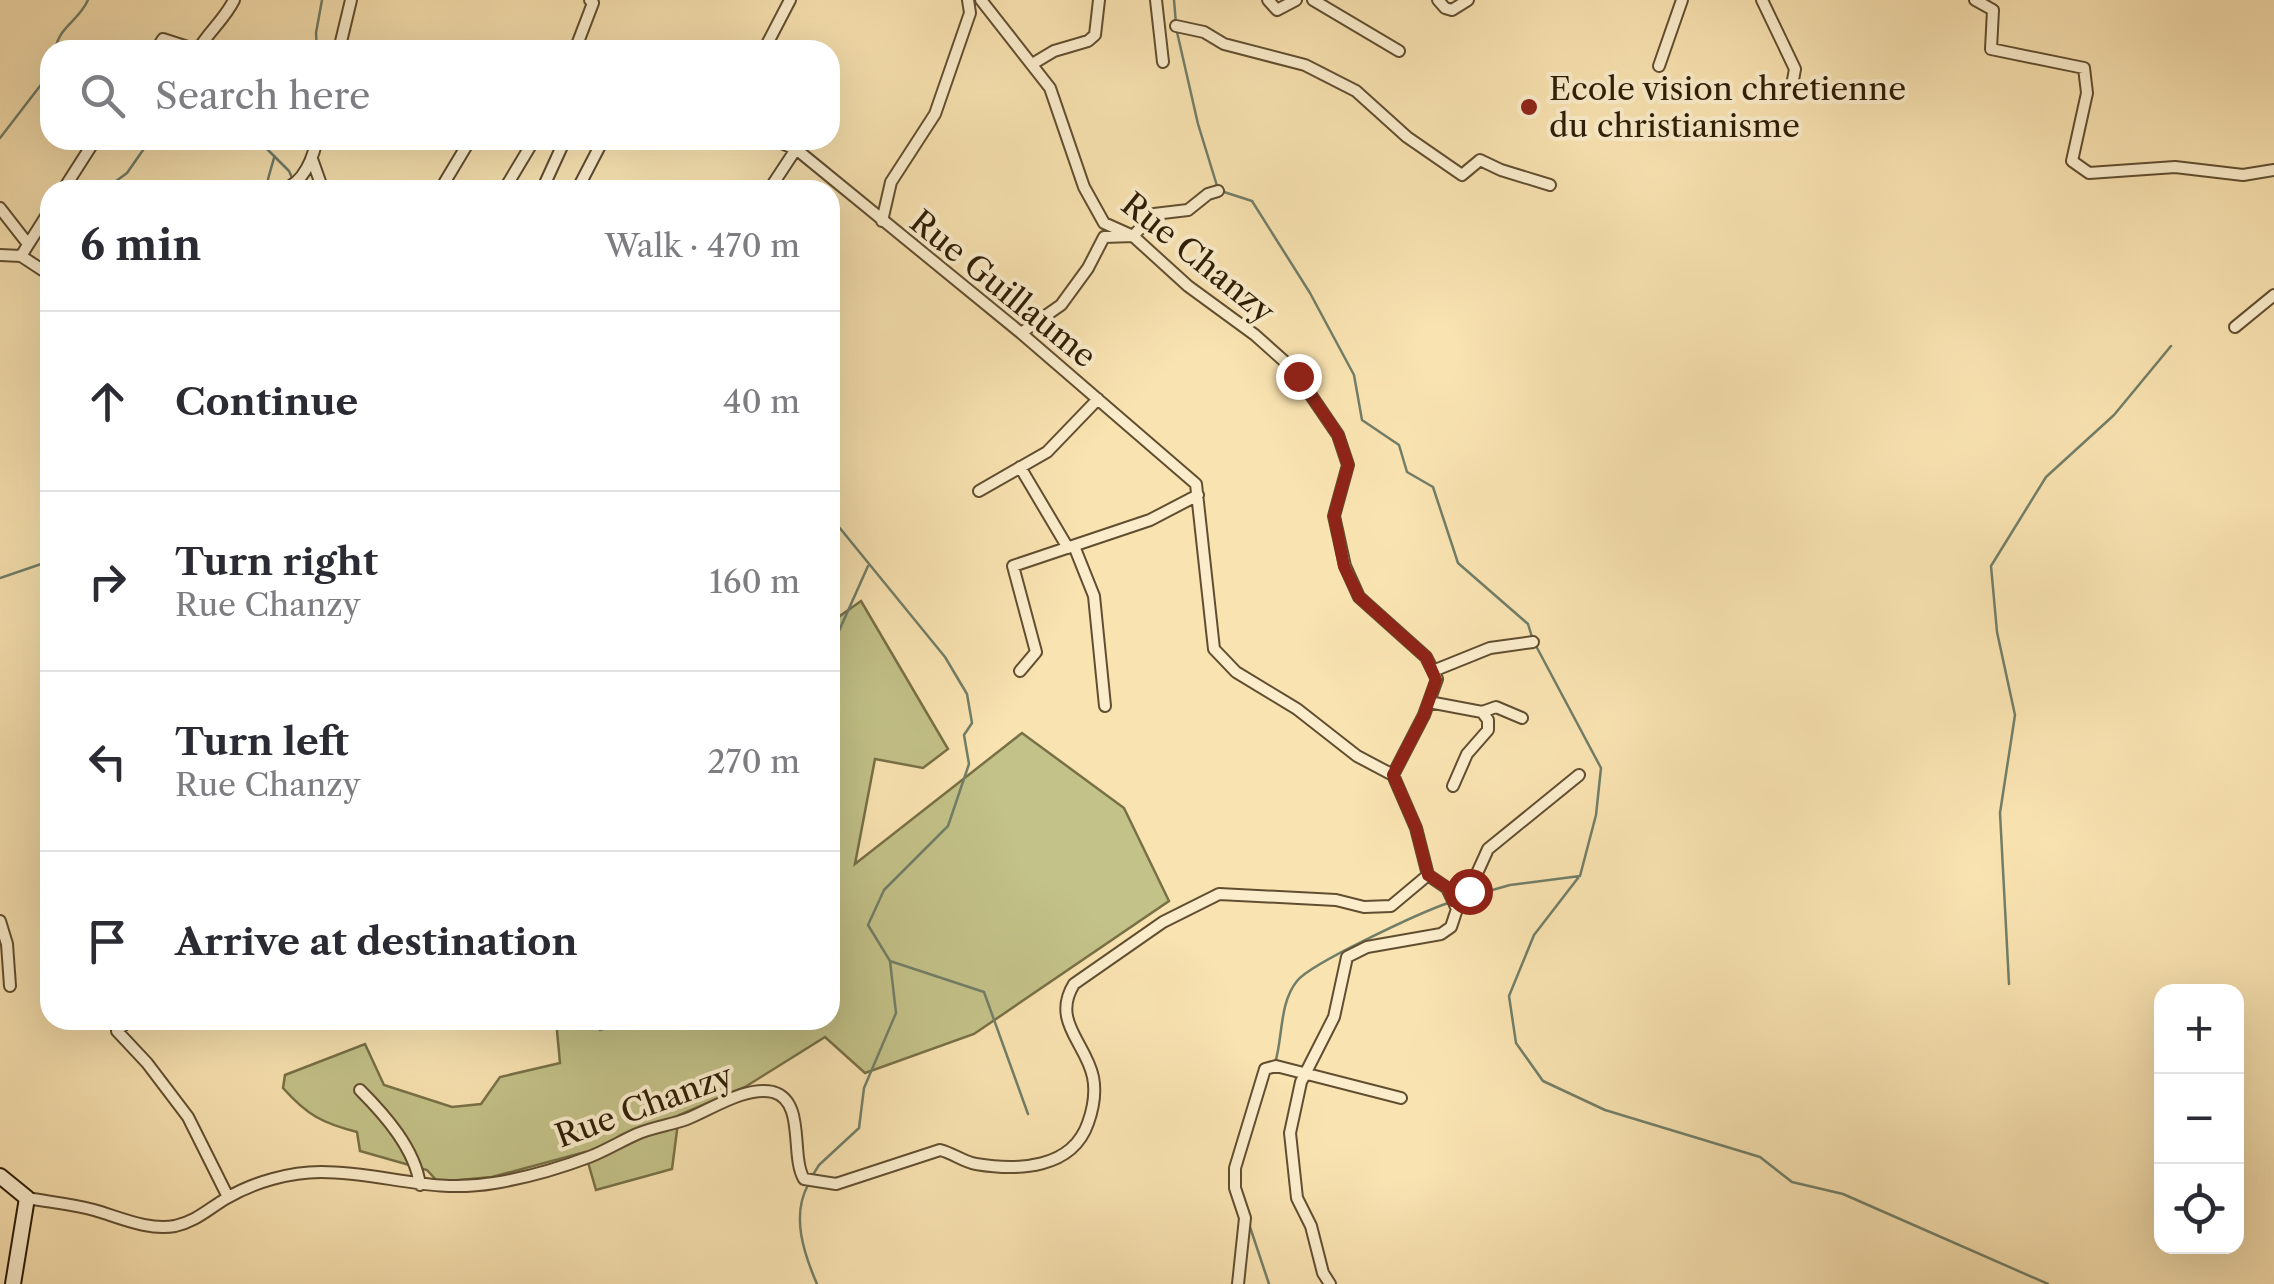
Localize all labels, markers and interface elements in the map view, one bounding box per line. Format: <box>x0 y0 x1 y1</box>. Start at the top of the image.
search box <box>40 40 840 150</box>
icon: search <box>75 68 130 123</box>
place label: Ecole vision chretienne du christianisme <box>1549 69 1906 145</box>
text: Search here <box>155 72 370 119</box>
marker: Ecole vision chretienne du christianisme <box>1518 96 1540 118</box>
street label: Rue Chanzy <box>1114 184 1284 332</box>
street label: Rue Guillaume <box>902 202 1104 376</box>
text: 6 min <box>80 219 201 271</box>
text: Walk · 470 m <box>605 226 800 265</box>
route end <box>1276 354 1322 400</box>
icon: ahead <box>80 374 135 429</box>
text: Continue <box>175 378 358 425</box>
text: 40 m <box>723 382 800 421</box>
text: Turn right <box>175 538 378 585</box>
icon: right <box>80 554 135 609</box>
text: 160 m <box>709 562 800 601</box>
text: Rue Chanzy <box>175 585 361 624</box>
text: Turn left <box>175 718 349 765</box>
icon: left <box>80 734 135 789</box>
text: 270 m <box>707 742 800 781</box>
text: Rue Chanzy <box>175 765 361 804</box>
route start <box>1447 869 1493 915</box>
icon: arrive <box>80 914 135 969</box>
text: Arrive at destination <box>175 918 578 965</box>
map controls <box>2154 984 2244 1254</box>
button: + <box>2154 984 2244 1074</box>
street label: Rue Chanzy <box>550 1055 739 1156</box>
button: − <box>2154 1074 2244 1164</box>
button: locate <box>2154 1164 2244 1254</box>

